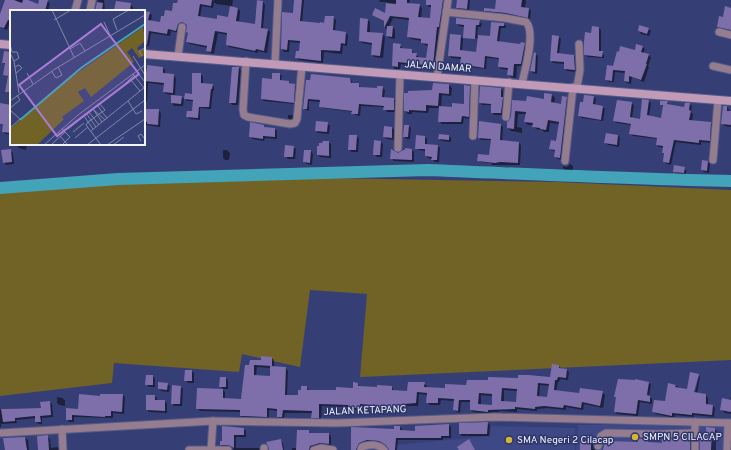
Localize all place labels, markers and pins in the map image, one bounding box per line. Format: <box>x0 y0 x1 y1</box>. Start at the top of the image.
place label: SMPN 5 CILACAP <box>643 431 722 444</box>
marker: SMPN 5 CILACAP <box>630 432 640 442</box>
place label: SMA Negeri 2 Cilacap <box>517 434 614 447</box>
marker: SMA Negeri 2 Cilacap <box>504 435 514 445</box>

